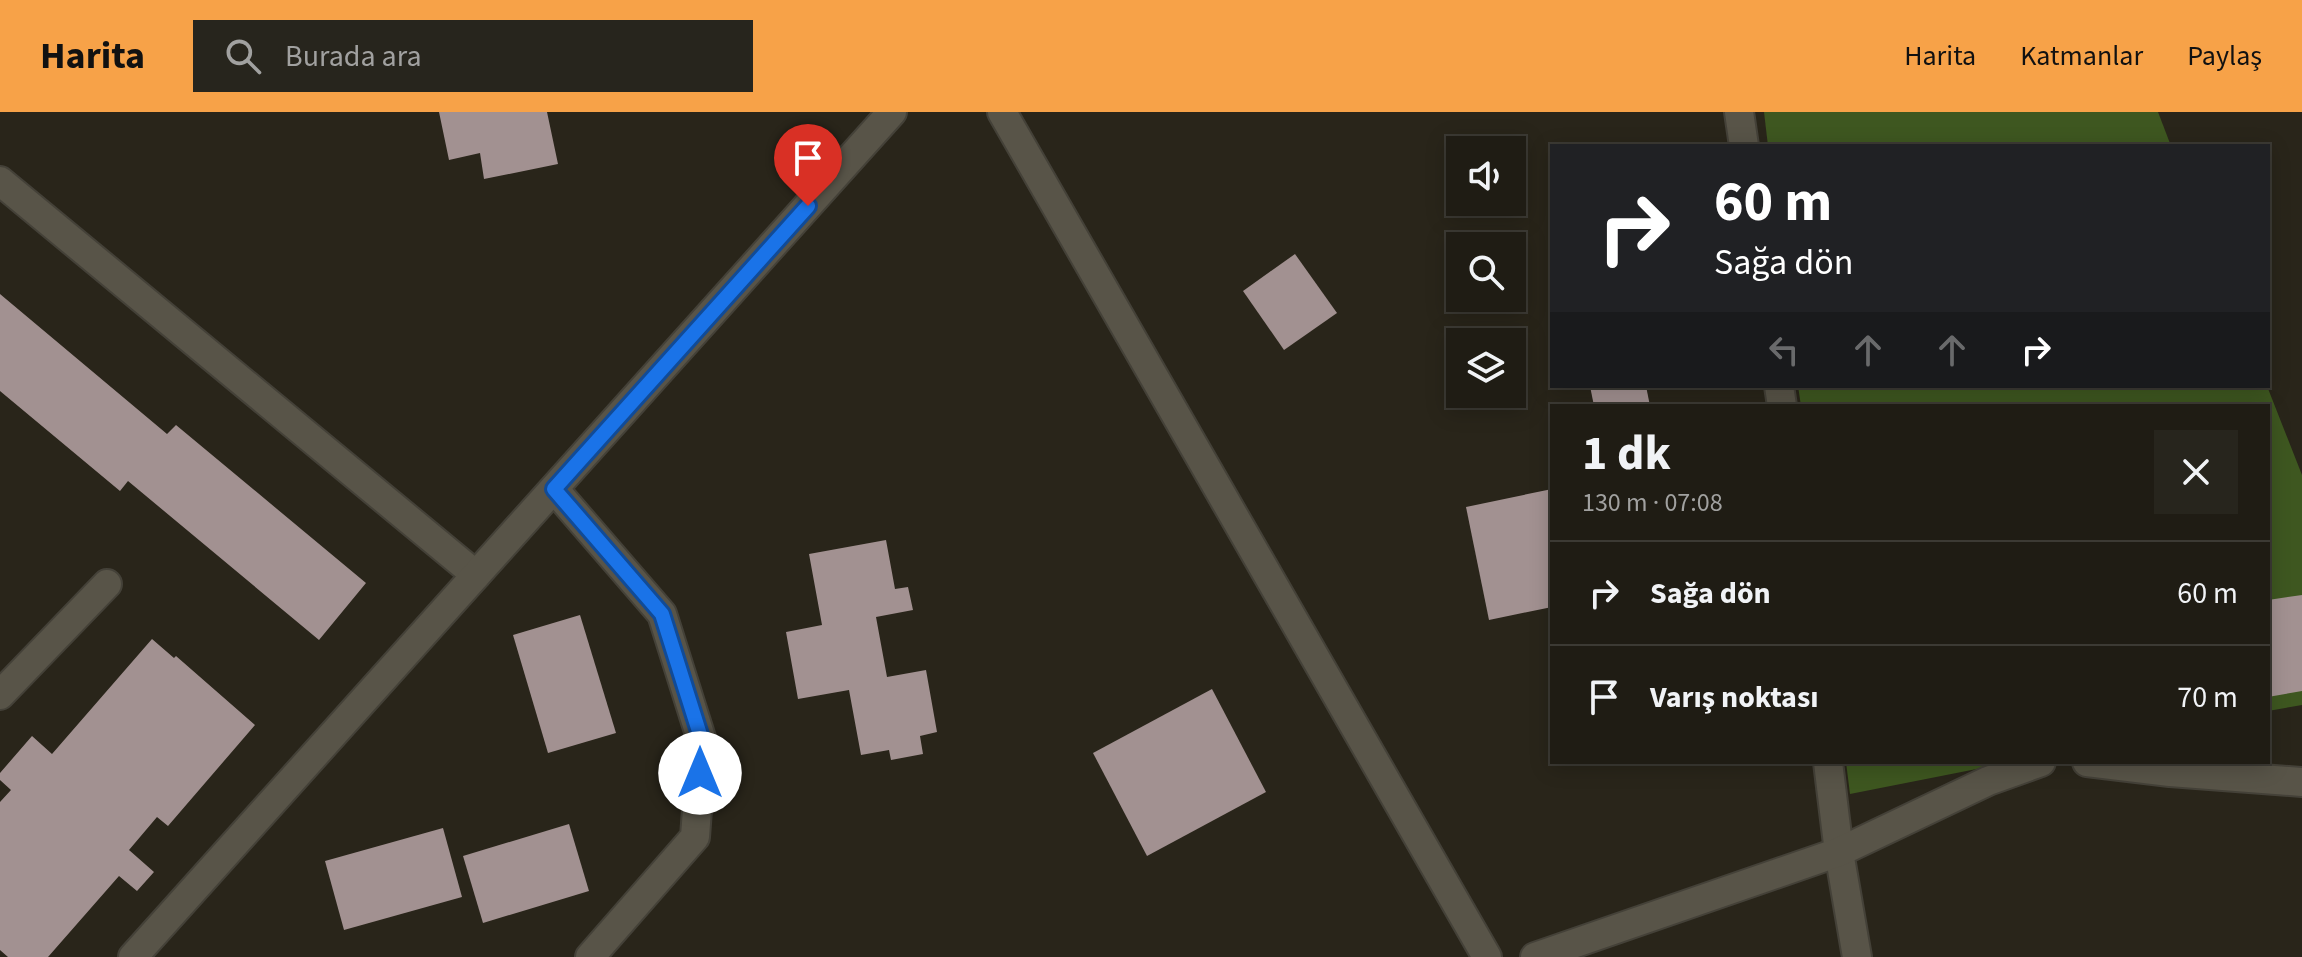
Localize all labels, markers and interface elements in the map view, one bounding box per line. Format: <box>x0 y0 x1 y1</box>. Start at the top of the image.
search box <box>193 20 753 92</box>
text: Harita <box>40 29 145 83</box>
icon: search <box>221 34 265 78</box>
text: Burada ara <box>285 35 422 78</box>
text: Harita <box>1904 36 1976 76</box>
text: Katmanlar <box>2020 36 2143 76</box>
text: Paylaş <box>2187 36 2262 76</box>
pin <box>774 124 842 206</box>
icon: arrive <box>786 136 830 180</box>
map controls <box>1446 136 1526 408</box>
button: sound <box>1446 136 1526 216</box>
text: 60 m <box>1714 163 1832 242</box>
icon: right <box>1582 176 1686 280</box>
button: search <box>1446 232 1526 312</box>
text: Sağa dön <box>1714 237 1853 288</box>
button: layers <box>1446 328 1526 408</box>
icon: left <box>1762 328 1806 372</box>
icon: ahead <box>1846 328 1890 372</box>
icon: ahead <box>1930 328 1974 372</box>
icon: right <box>2014 328 2058 372</box>
text: 1 dk <box>1582 420 1671 488</box>
button: close <box>2154 430 2238 514</box>
text: 130 m · 07:08 <box>1582 484 1723 521</box>
icon: right <box>1582 571 1626 615</box>
text: Sağa dön <box>1650 572 1771 615</box>
text: 60 m <box>2177 572 2238 615</box>
icon: arrive <box>1582 675 1626 719</box>
text: Varış noktası <box>1650 676 1818 719</box>
text: 70 m <box>2177 676 2238 719</box>
position arrow <box>658 731 742 815</box>

